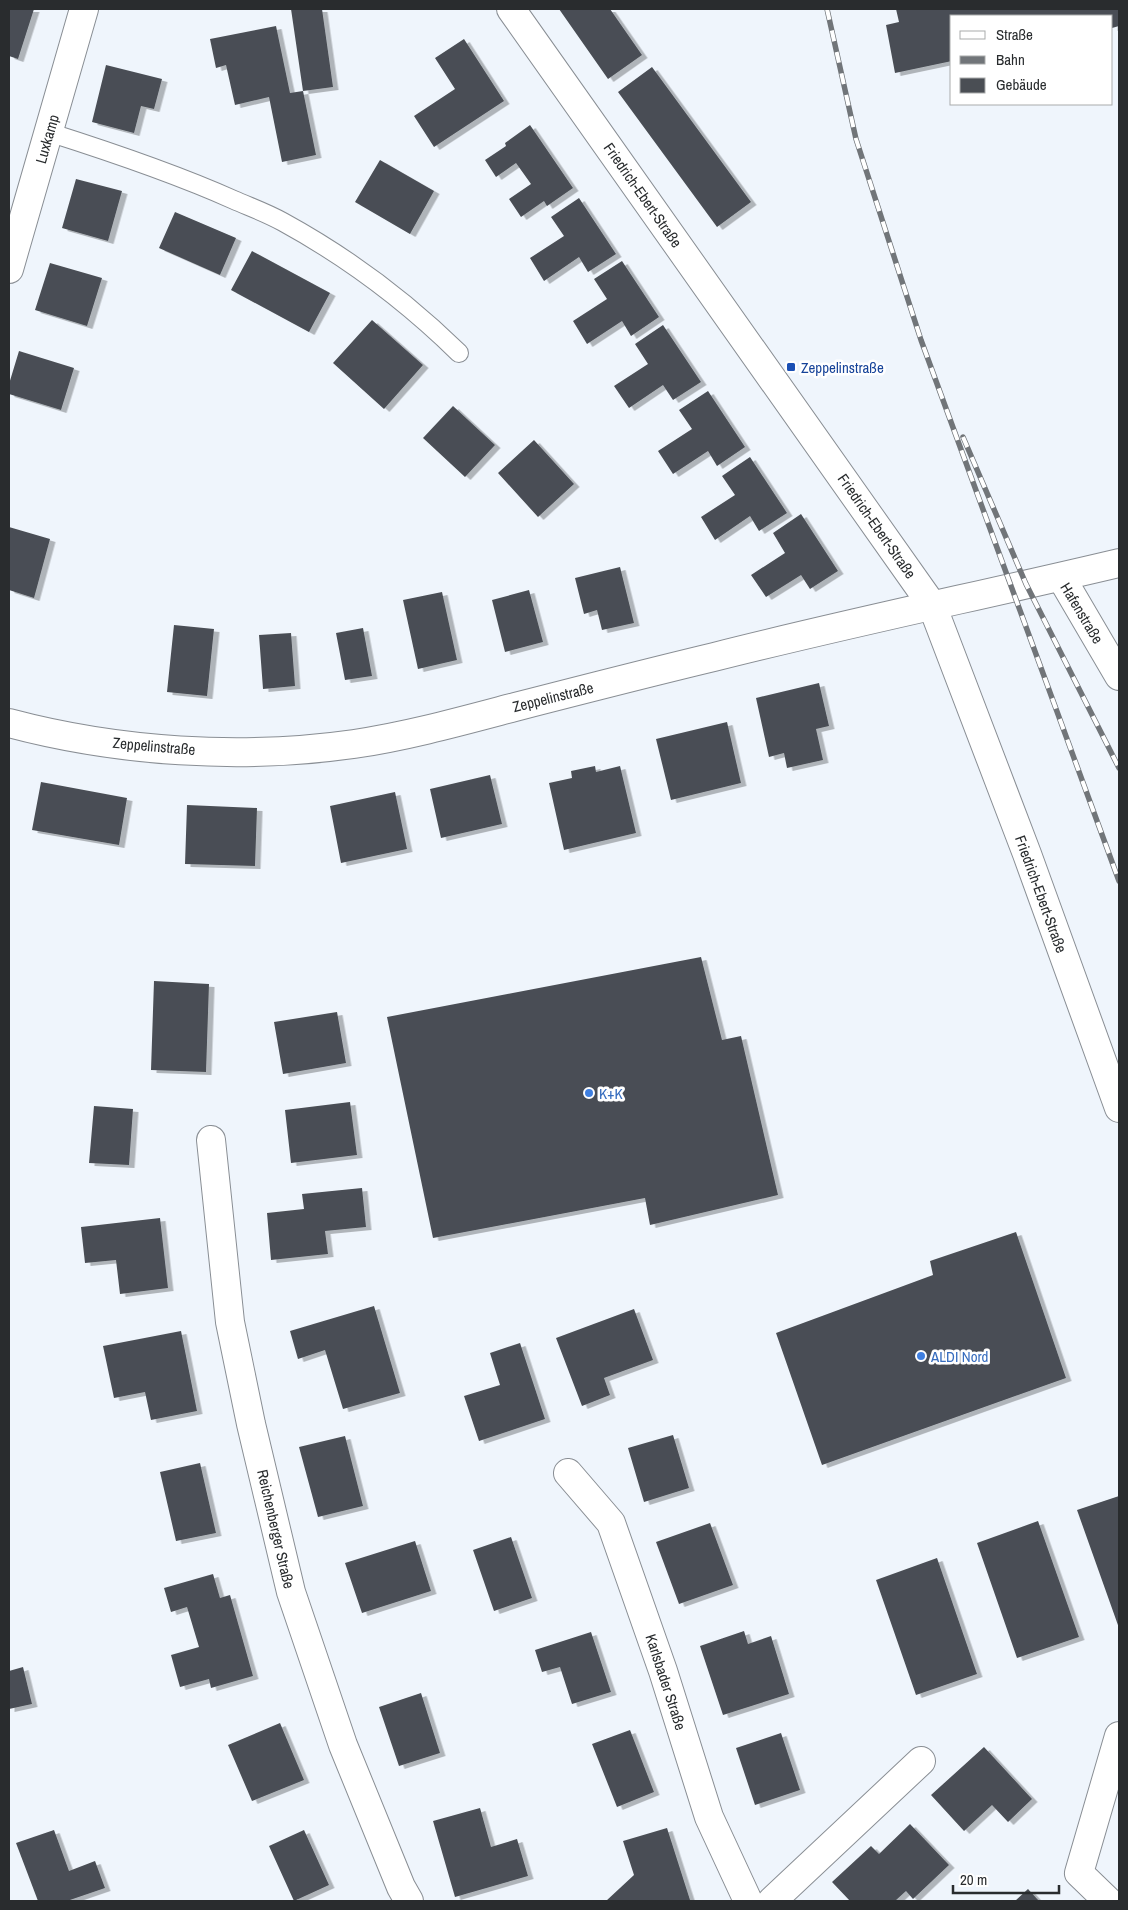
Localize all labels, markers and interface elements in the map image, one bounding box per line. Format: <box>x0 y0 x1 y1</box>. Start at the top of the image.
legend <box>950 15 1113 105</box>
text: Straße <box>996 24 1033 45</box>
text: Bahn <box>996 49 1025 70</box>
text: Gebäude <box>996 74 1047 95</box>
street label: Luxkamp <box>30 112 64 166</box>
street label: Friedrich-Ebert-Straße <box>599 138 687 252</box>
place label: Zeppelinstraße <box>801 357 884 378</box>
marker: Zeppelinstraße <box>785 361 797 373</box>
street label: Friedrich-Ebert-Straße <box>833 469 921 583</box>
street label: Hafenstraße <box>1056 579 1109 648</box>
street label: Zeppelinstraße <box>510 677 596 717</box>
street label: Zeppelinstraße <box>112 732 196 760</box>
street label: Friedrich-Ebert-Straße <box>1010 832 1072 956</box>
place label: K+K <box>599 1083 623 1104</box>
marker: K+K <box>583 1087 595 1099</box>
place label: ALDI Nord <box>930 1346 988 1367</box>
marker: ALDI Nord <box>915 1350 927 1362</box>
street label: Reichenberger Straße <box>252 1467 300 1591</box>
street label: Karlsbader Straße <box>641 1631 691 1733</box>
scale bar <box>953 1862 1059 1894</box>
text: 20 m <box>960 1869 987 1890</box>

